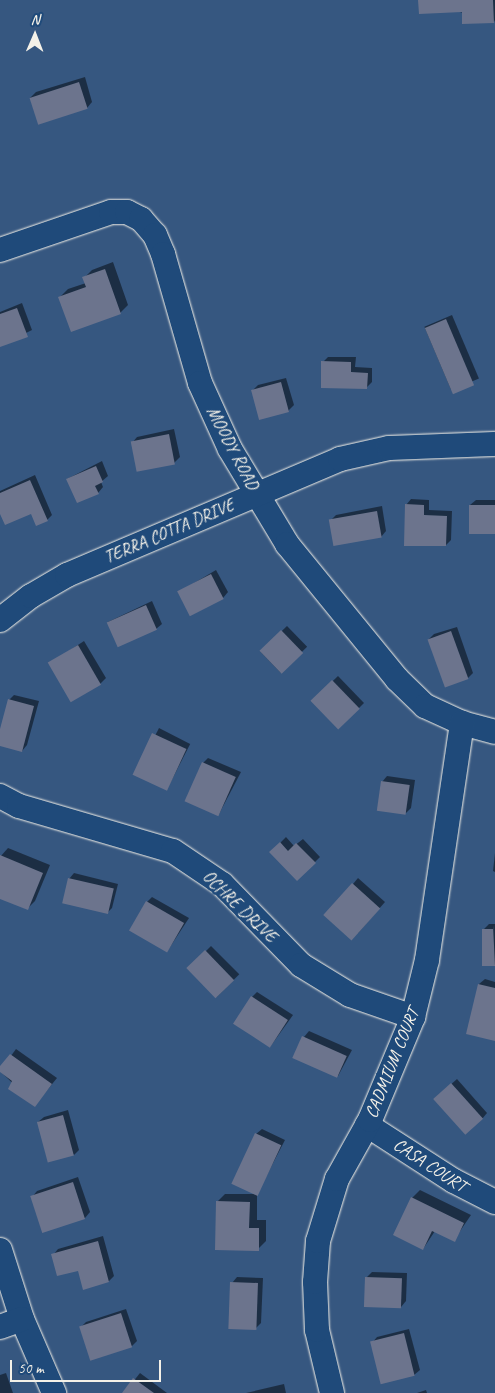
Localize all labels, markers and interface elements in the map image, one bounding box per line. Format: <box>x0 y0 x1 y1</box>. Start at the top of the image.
north arrow <box>10 10 60 60</box>
text: N <box>31 11 40 28</box>
street label: MOODY ROAD <box>202 403 264 493</box>
street label: TERRA COTTA DRIVE <box>101 494 237 568</box>
street label: OCHRE DRIVE <box>198 865 282 947</box>
street label: CADMIUM COURT <box>360 1005 424 1121</box>
street label: CASA COURT <box>390 1134 470 1196</box>
scale bar <box>12 1350 164 1382</box>
text: 50 m <box>18 1359 44 1378</box>

